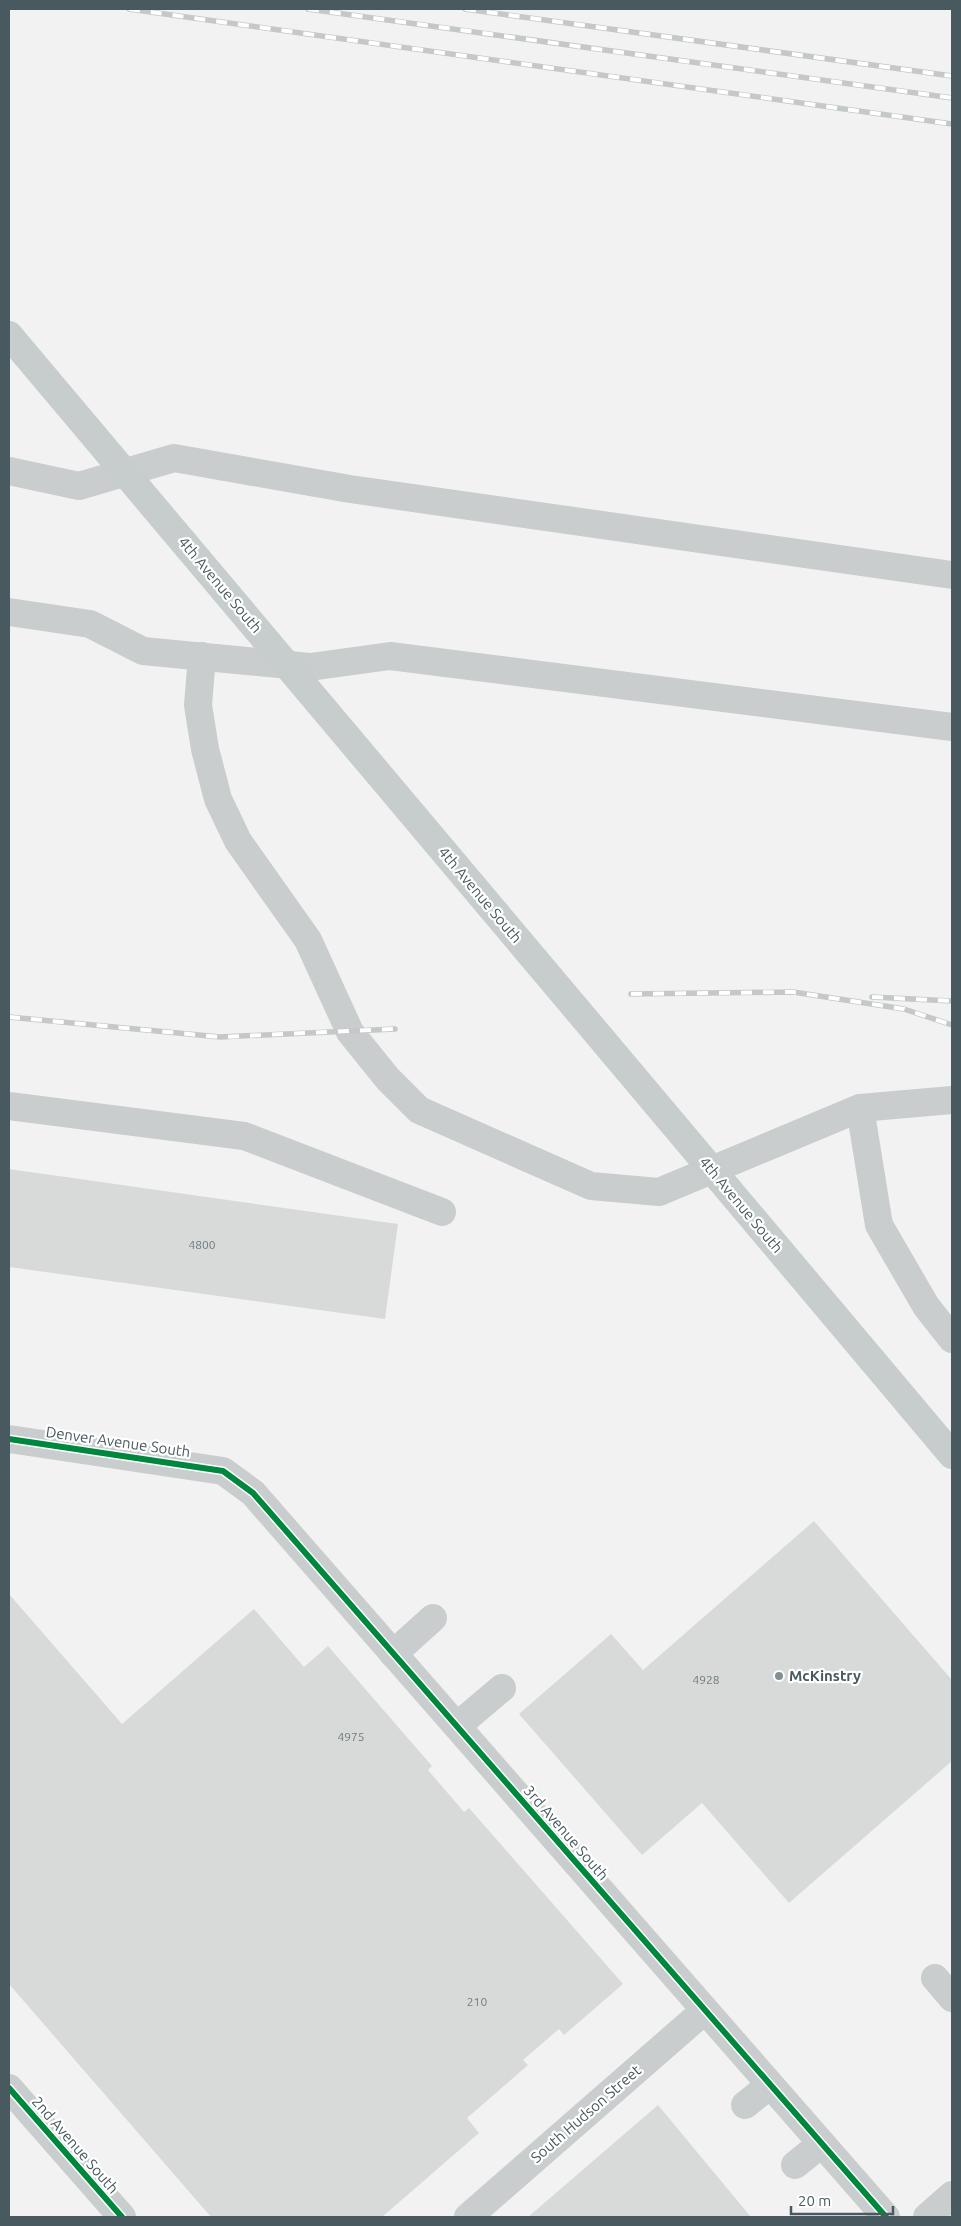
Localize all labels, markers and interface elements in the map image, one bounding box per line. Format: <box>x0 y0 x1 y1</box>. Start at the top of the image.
street label: 4th Avenue South <box>175 533 265 636</box>
street label: 4th Avenue South <box>435 843 525 946</box>
street label: 4th Avenue South <box>696 1153 786 1256</box>
house number: 4800 <box>188 1238 216 1251</box>
street label: Denver Avenue South <box>45 1423 191 1460</box>
place label: McKinstry <box>789 1667 861 1684</box>
marker: McKinstry <box>773 1670 785 1682</box>
house number: 4928 <box>692 1673 720 1686</box>
house number: 4975 <box>337 1730 365 1743</box>
street label: 3rd Avenue South <box>521 1782 612 1884</box>
house number: 210 <box>467 1995 487 2008</box>
street label: South Hudson Street <box>527 2061 644 2166</box>
street label: 2nd Avenue South <box>29 2093 122 2197</box>
scale bar <box>791 2184 894 2216</box>
text: 20 m <box>798 2192 831 2209</box>

